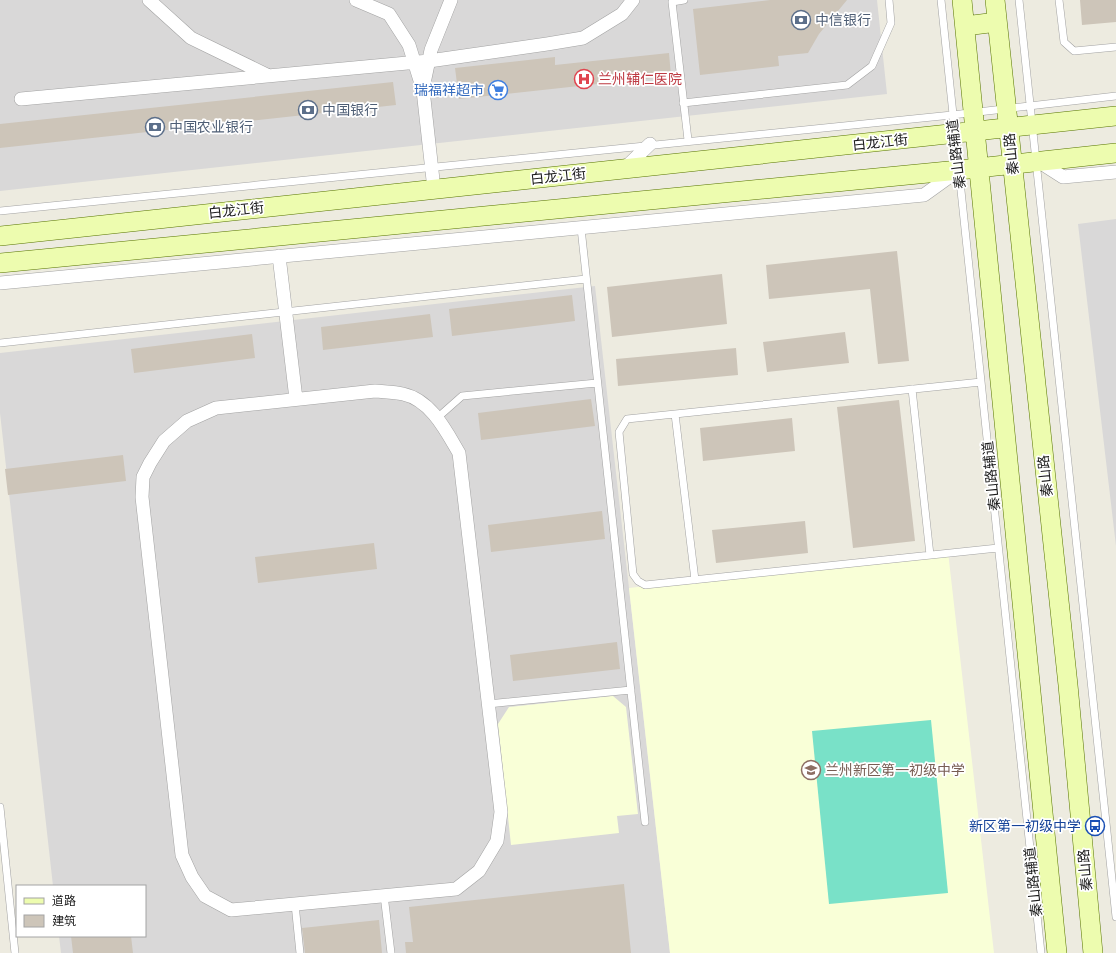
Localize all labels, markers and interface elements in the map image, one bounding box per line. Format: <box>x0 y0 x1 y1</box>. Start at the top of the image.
bank icon: 中信银行 <box>790 9 812 31</box>
place label: 中信银行 <box>815 11 871 29</box>
hospital icon: 兰州辅仁医院 <box>573 68 595 90</box>
place label: 兰州辅仁医院 <box>598 70 682 88</box>
supermarket icon: 瑞福祥超市 <box>487 79 509 101</box>
place label: 瑞福祥超市 <box>414 81 484 99</box>
bank icon: 中国银行 <box>297 99 319 121</box>
place label: 中国银行 <box>322 101 378 119</box>
bank icon: 中国农业银行 <box>144 116 166 138</box>
place label: 中国农业银行 <box>169 118 253 136</box>
street label: 秦山路辅道 <box>943 118 969 190</box>
street label: 白龙江街 <box>851 130 909 154</box>
street label: 秦山路 <box>1000 132 1022 176</box>
street label: 白龙江街 <box>529 164 587 188</box>
street label: 白龙江街 <box>207 198 265 222</box>
street label: 秦山路辅道 <box>978 440 1004 512</box>
street label: 秦山路 <box>1034 454 1056 498</box>
school or university icon: 兰州新区第一初级中学 <box>800 759 822 781</box>
place label: 兰州新区第一初级中学 <box>825 761 965 779</box>
bus stop icon: 新区第一初级中学 <box>1084 815 1106 837</box>
place label: 新区第一初级中学 <box>969 817 1081 835</box>
street label: 秦山路辅道 <box>1020 846 1046 918</box>
street label: 秦山路 <box>1074 848 1096 892</box>
legend <box>16 885 146 937</box>
text: 道路 <box>52 893 76 908</box>
text: 建筑 <box>52 913 76 928</box>

